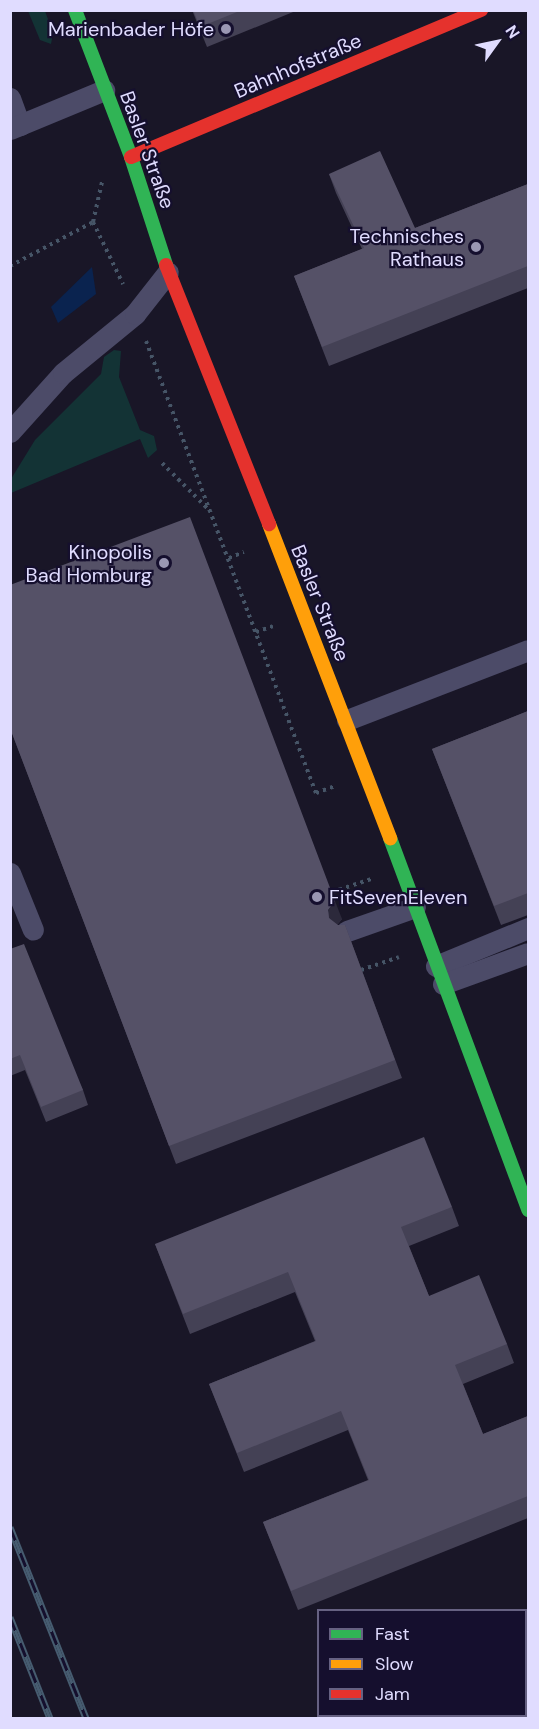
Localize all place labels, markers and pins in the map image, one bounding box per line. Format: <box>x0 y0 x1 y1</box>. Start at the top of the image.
place label: Marienbader Höfe <box>48 17 214 41</box>
marker: Marienbader Höfe <box>219 22 233 36</box>
place label: Technisches Rathaus <box>350 224 464 271</box>
marker: Technisches Rathaus <box>469 240 483 254</box>
place label: Kinopolis Bad Homburg <box>26 540 152 587</box>
marker: Kinopolis Bad Homburg <box>157 556 171 570</box>
place label: FitSevenEleven <box>329 885 467 909</box>
marker: FitSevenEleven <box>310 890 324 904</box>

